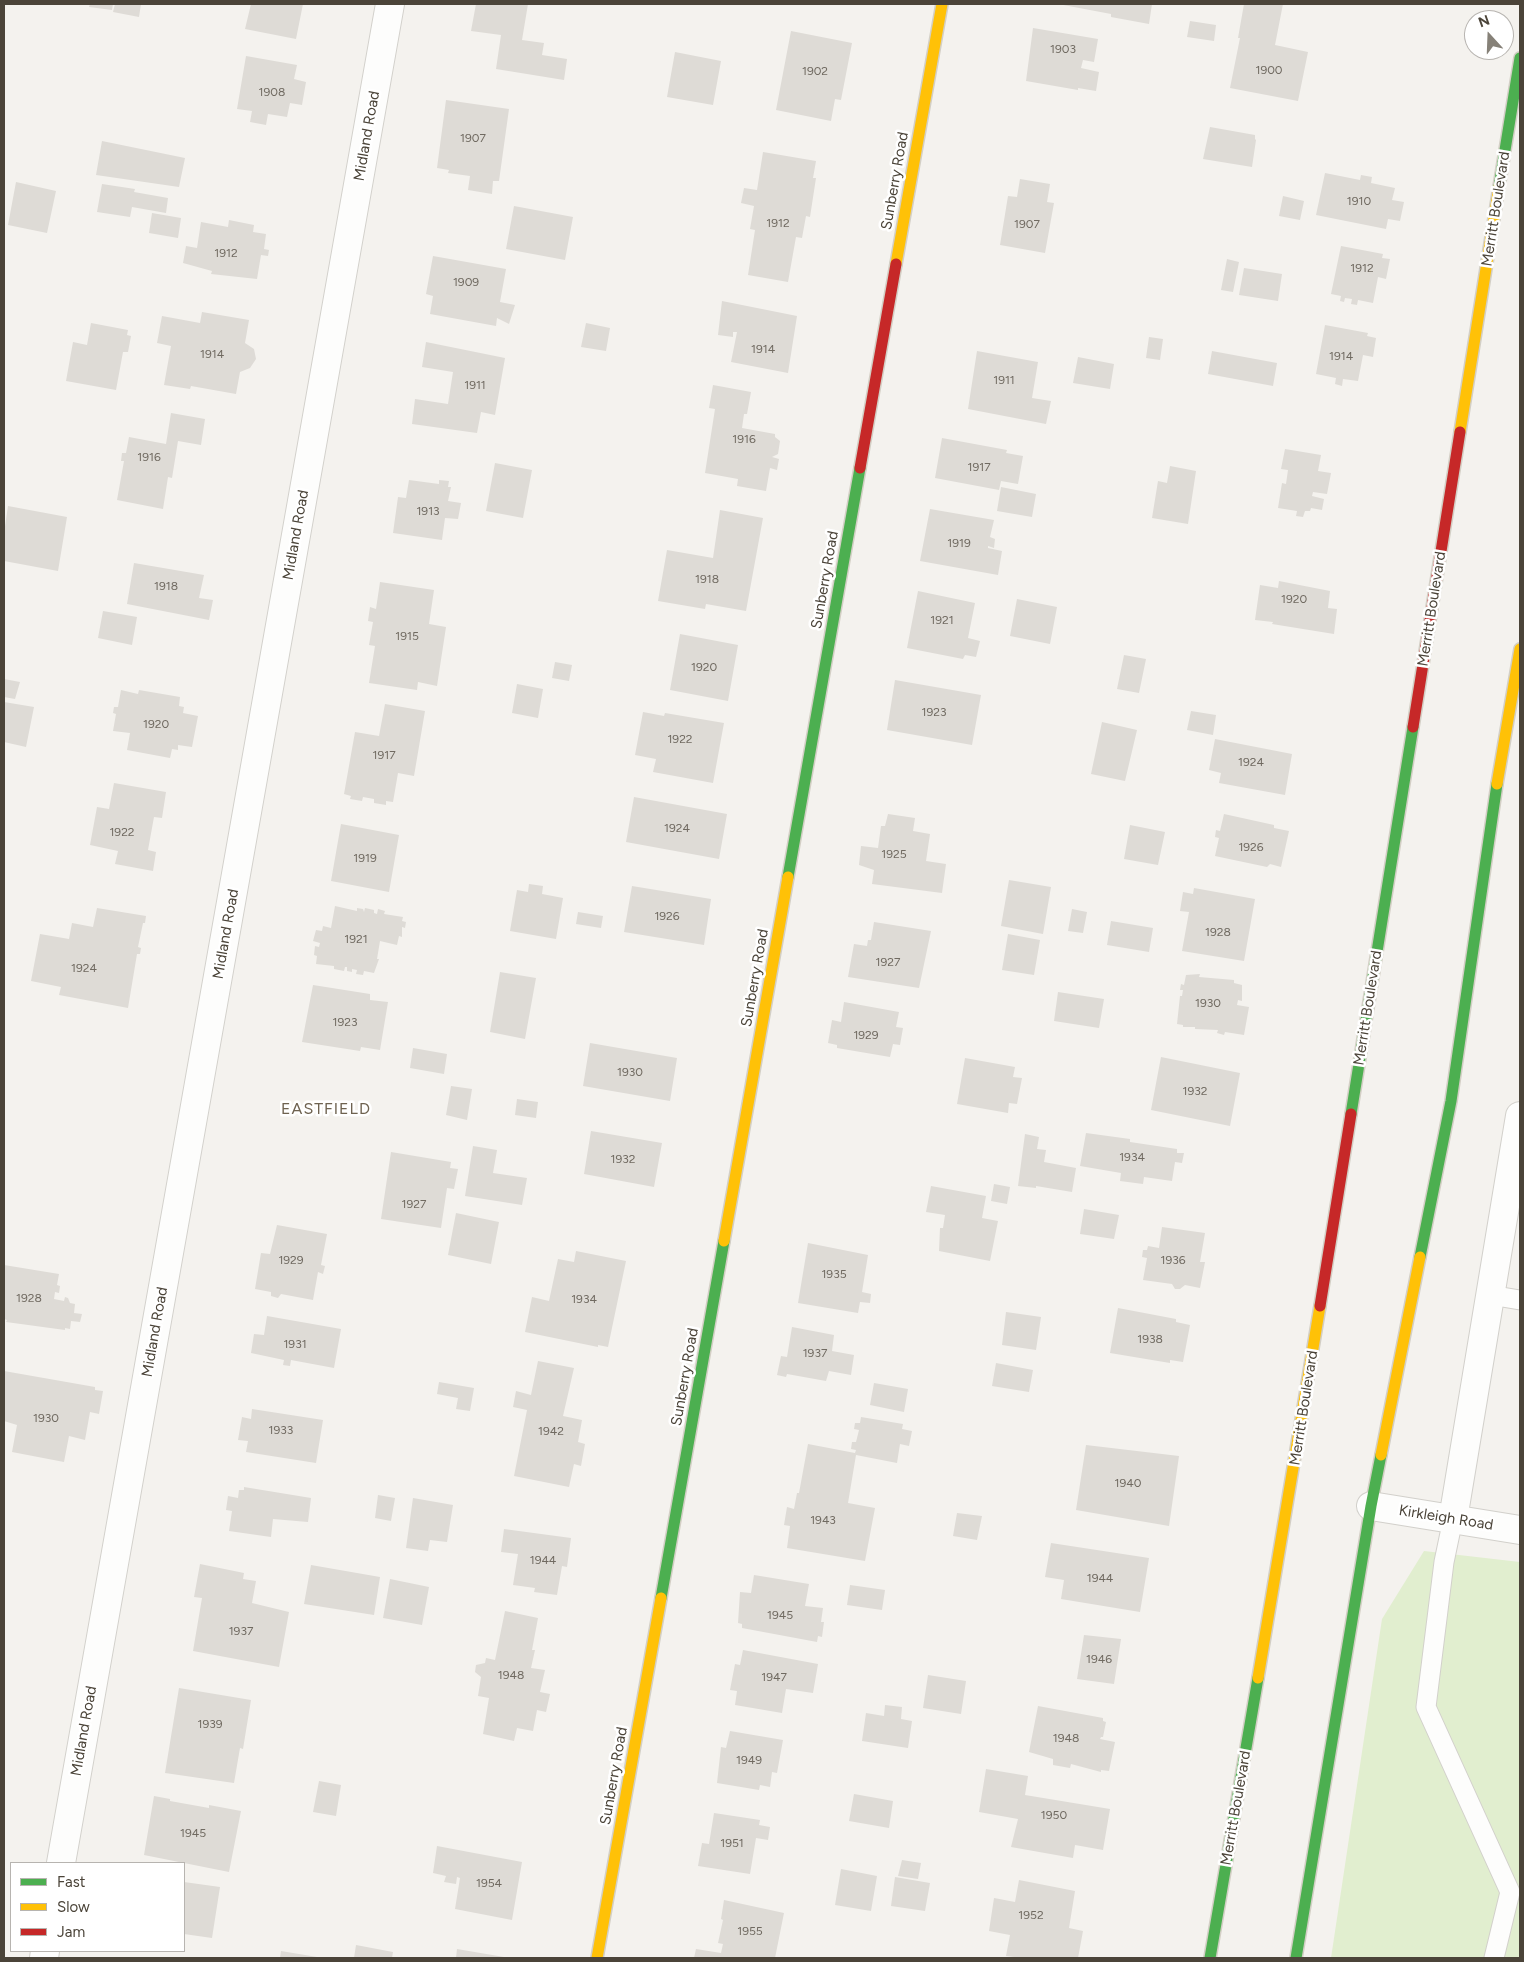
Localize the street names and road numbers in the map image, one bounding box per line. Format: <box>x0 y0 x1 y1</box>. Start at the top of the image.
street label: Midland Road <box>350 89 384 183</box>
street label: Sunberry Road <box>878 131 912 231</box>
street label: Merritt Boulevard <box>1478 150 1514 268</box>
street label: Midland Road <box>279 488 313 582</box>
street label: Sunberry Road <box>808 530 842 630</box>
street label: Merritt Boulevard <box>1414 550 1450 668</box>
street label: Midland Road <box>209 887 243 981</box>
street label: Sunberry Road <box>738 928 772 1028</box>
street label: Merritt Boulevard <box>1350 949 1386 1067</box>
street label: Midland Road <box>138 1285 172 1379</box>
street label: Sunberry Road <box>668 1327 702 1427</box>
street label: Merritt Boulevard <box>1286 1349 1322 1467</box>
street label: Kirkleigh Road <box>1398 1502 1494 1534</box>
street label: Midland Road <box>67 1684 101 1778</box>
street label: Sunberry Road <box>597 1726 631 1826</box>
street label: Merritt Boulevard <box>1217 1749 1255 1867</box>

